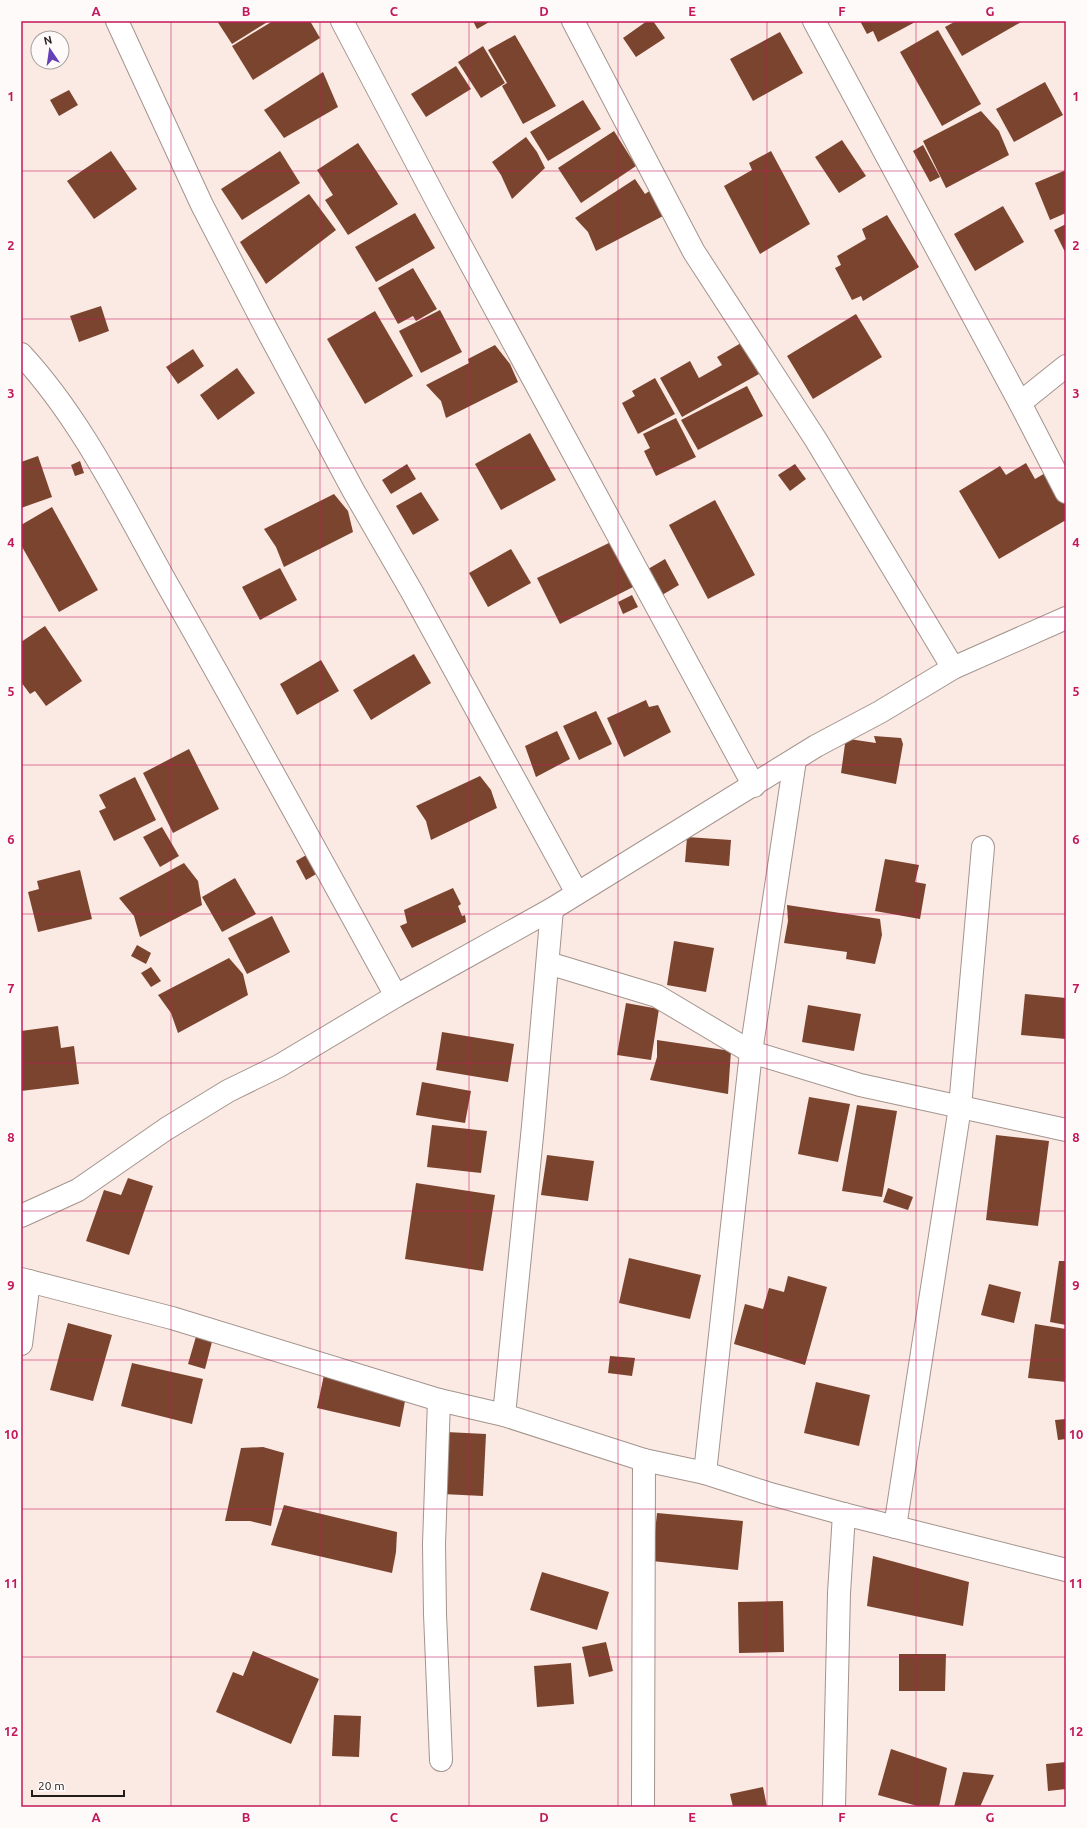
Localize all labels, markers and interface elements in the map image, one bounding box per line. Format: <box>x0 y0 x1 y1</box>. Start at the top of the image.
text: A <box>91 4 101 18</box>
text: B <box>242 4 251 18</box>
text: C <box>390 4 399 18</box>
text: D <box>539 4 549 18</box>
text: E <box>688 4 696 18</box>
text: F <box>838 4 846 18</box>
text: G <box>986 4 995 18</box>
north arrow <box>30 30 70 70</box>
text: N <box>42 33 53 47</box>
text: 1 <box>7 89 15 103</box>
text: 1 <box>1072 89 1080 103</box>
text: 2 <box>7 238 15 252</box>
text: 2 <box>1072 238 1080 252</box>
text: 3 <box>7 386 15 400</box>
text: 3 <box>1072 386 1080 400</box>
text: 4 <box>7 535 15 549</box>
text: 4 <box>1072 535 1080 549</box>
text: 5 <box>7 684 15 698</box>
text: 5 <box>1072 684 1080 698</box>
text: 6 <box>7 832 15 846</box>
text: 6 <box>1072 832 1080 846</box>
text: 7 <box>7 981 15 995</box>
text: 7 <box>1072 981 1080 995</box>
text: 8 <box>7 1130 15 1144</box>
text: 8 <box>1072 1130 1080 1144</box>
text: 9 <box>7 1278 15 1292</box>
text: 9 <box>1072 1278 1080 1292</box>
text: 10 <box>4 1427 18 1441</box>
text: 10 <box>1069 1427 1083 1441</box>
text: 11 <box>4 1576 18 1590</box>
text: 11 <box>1069 1576 1083 1590</box>
text: 12 <box>4 1724 18 1738</box>
text: 12 <box>1069 1724 1083 1738</box>
scale bar <box>32 1772 124 1798</box>
text: 20 m <box>38 1779 65 1792</box>
text: A <box>91 1810 101 1824</box>
text: B <box>242 1810 251 1824</box>
text: C <box>390 1810 399 1824</box>
text: D <box>539 1810 549 1824</box>
text: E <box>688 1810 696 1824</box>
text: F <box>838 1810 846 1824</box>
text: G <box>986 1810 995 1824</box>

